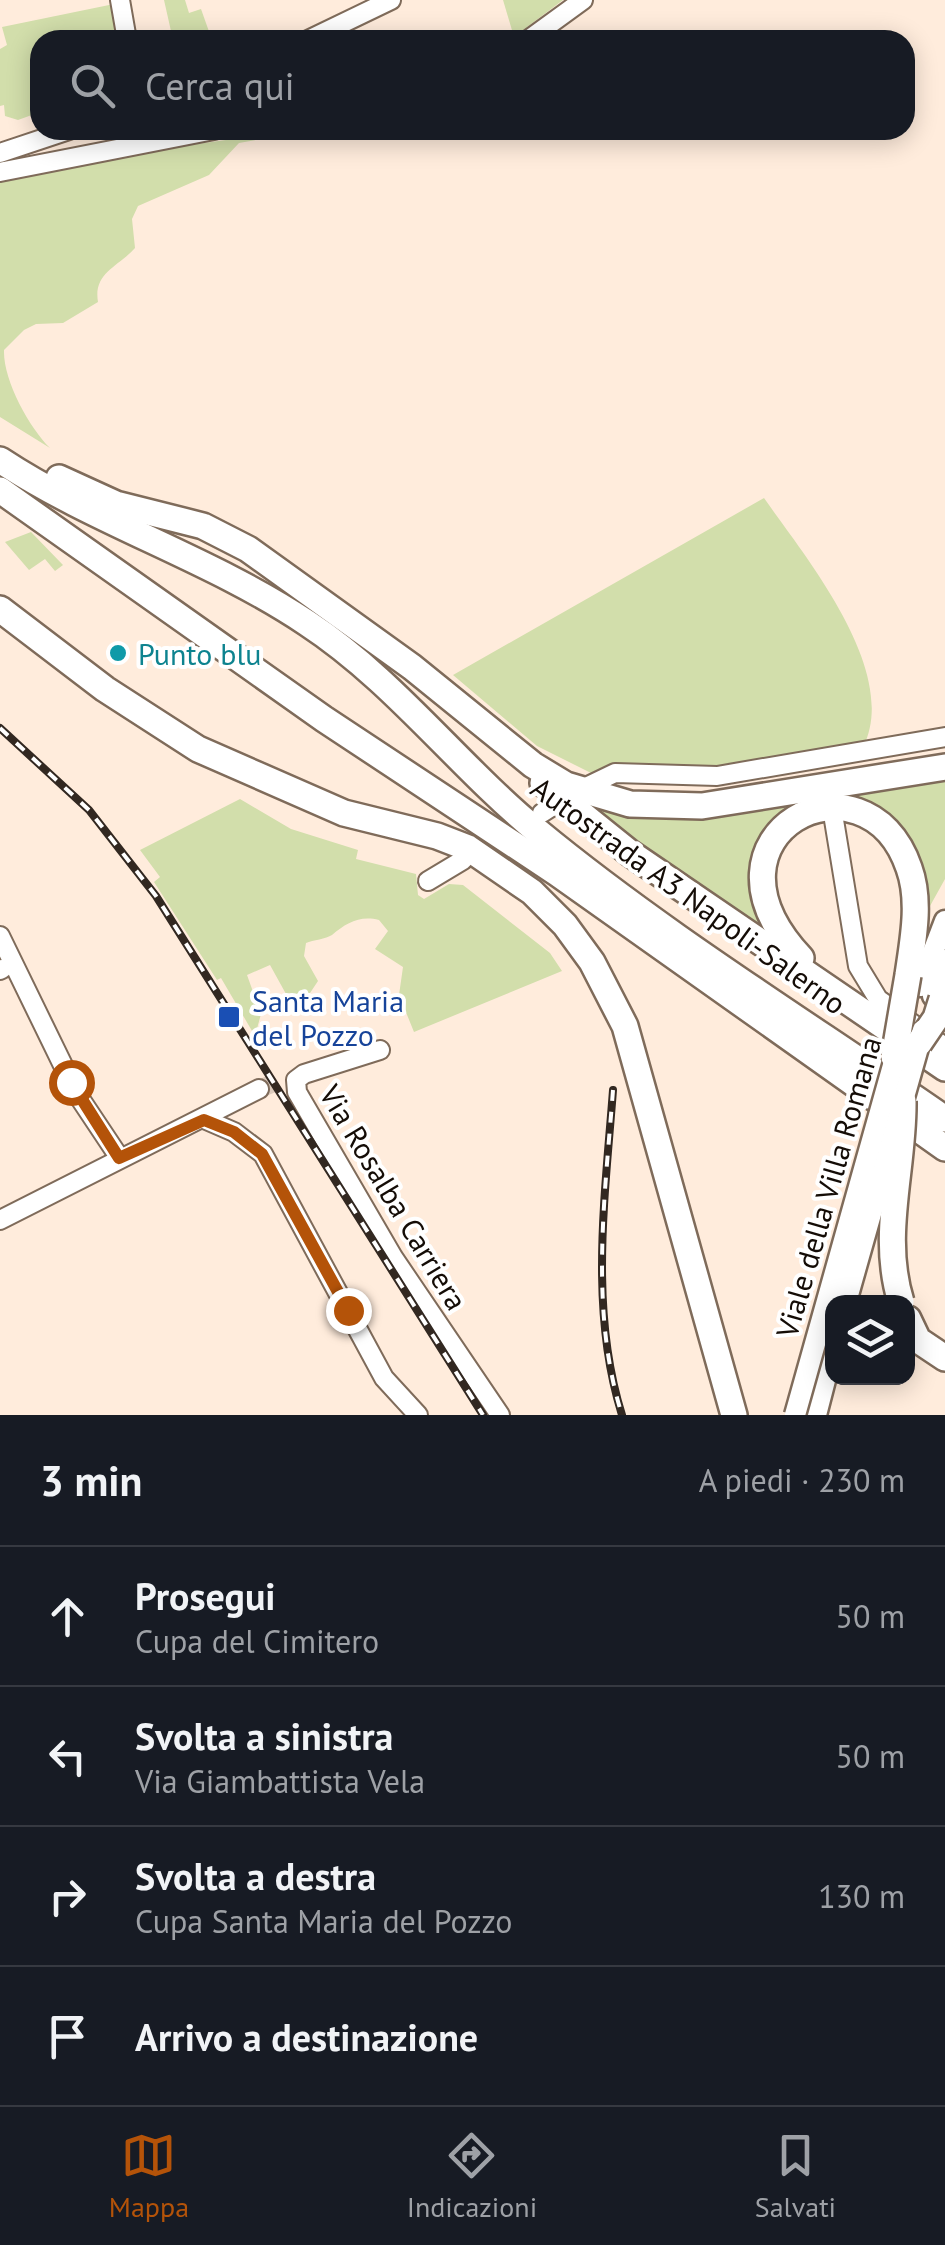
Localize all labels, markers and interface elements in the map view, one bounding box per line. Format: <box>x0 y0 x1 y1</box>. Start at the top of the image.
search box <box>30 30 915 140</box>
icon: search <box>65 58 120 113</box>
text: Cerca qui <box>145 61 295 110</box>
place label: Punto blu <box>138 634 261 673</box>
marker: Punto blu <box>107 642 129 664</box>
street label: Autostrada A3 Napoli-Salerno <box>524 768 854 1022</box>
place label: Santa Maria del Pozzo <box>252 981 404 1054</box>
marker: Santa Maria del Pozzo <box>216 1004 242 1030</box>
street label: Viale della Villa Romana <box>766 1032 890 1343</box>
route start <box>49 1060 95 1106</box>
street label: Via Rosalba Carriera <box>311 1076 477 1317</box>
route end <box>326 1288 372 1334</box>
map controls <box>825 1295 915 1385</box>
button: layers <box>825 1295 915 1385</box>
text: 3 min <box>40 1453 142 1508</box>
text: A piedi · 230 m <box>699 1459 905 1501</box>
text: Prosegui <box>135 1571 276 1620</box>
icon: ahead <box>40 1589 95 1644</box>
text: 50 m <box>836 1595 905 1637</box>
text: Cupa del Cimitero <box>135 1620 379 1662</box>
text: Svolta a sinistra <box>135 1711 393 1760</box>
icon: left <box>40 1729 95 1784</box>
text: 50 m <box>836 1735 905 1777</box>
text: Via Giambattista Vela <box>135 1760 425 1802</box>
text: Svolta a destra <box>135 1851 376 1900</box>
icon: right <box>40 1869 95 1924</box>
text: 130 m <box>818 1875 905 1917</box>
text: Cupa Santa Maria del Pozzo <box>135 1900 512 1942</box>
icon: arrive <box>40 2009 95 2064</box>
text: Arrivo a destinazione <box>135 2012 478 2061</box>
tab: Mappa <box>109 2128 189 2225</box>
tab: Indicazioni <box>407 2128 537 2225</box>
tab: Salvati <box>755 2128 836 2225</box>

